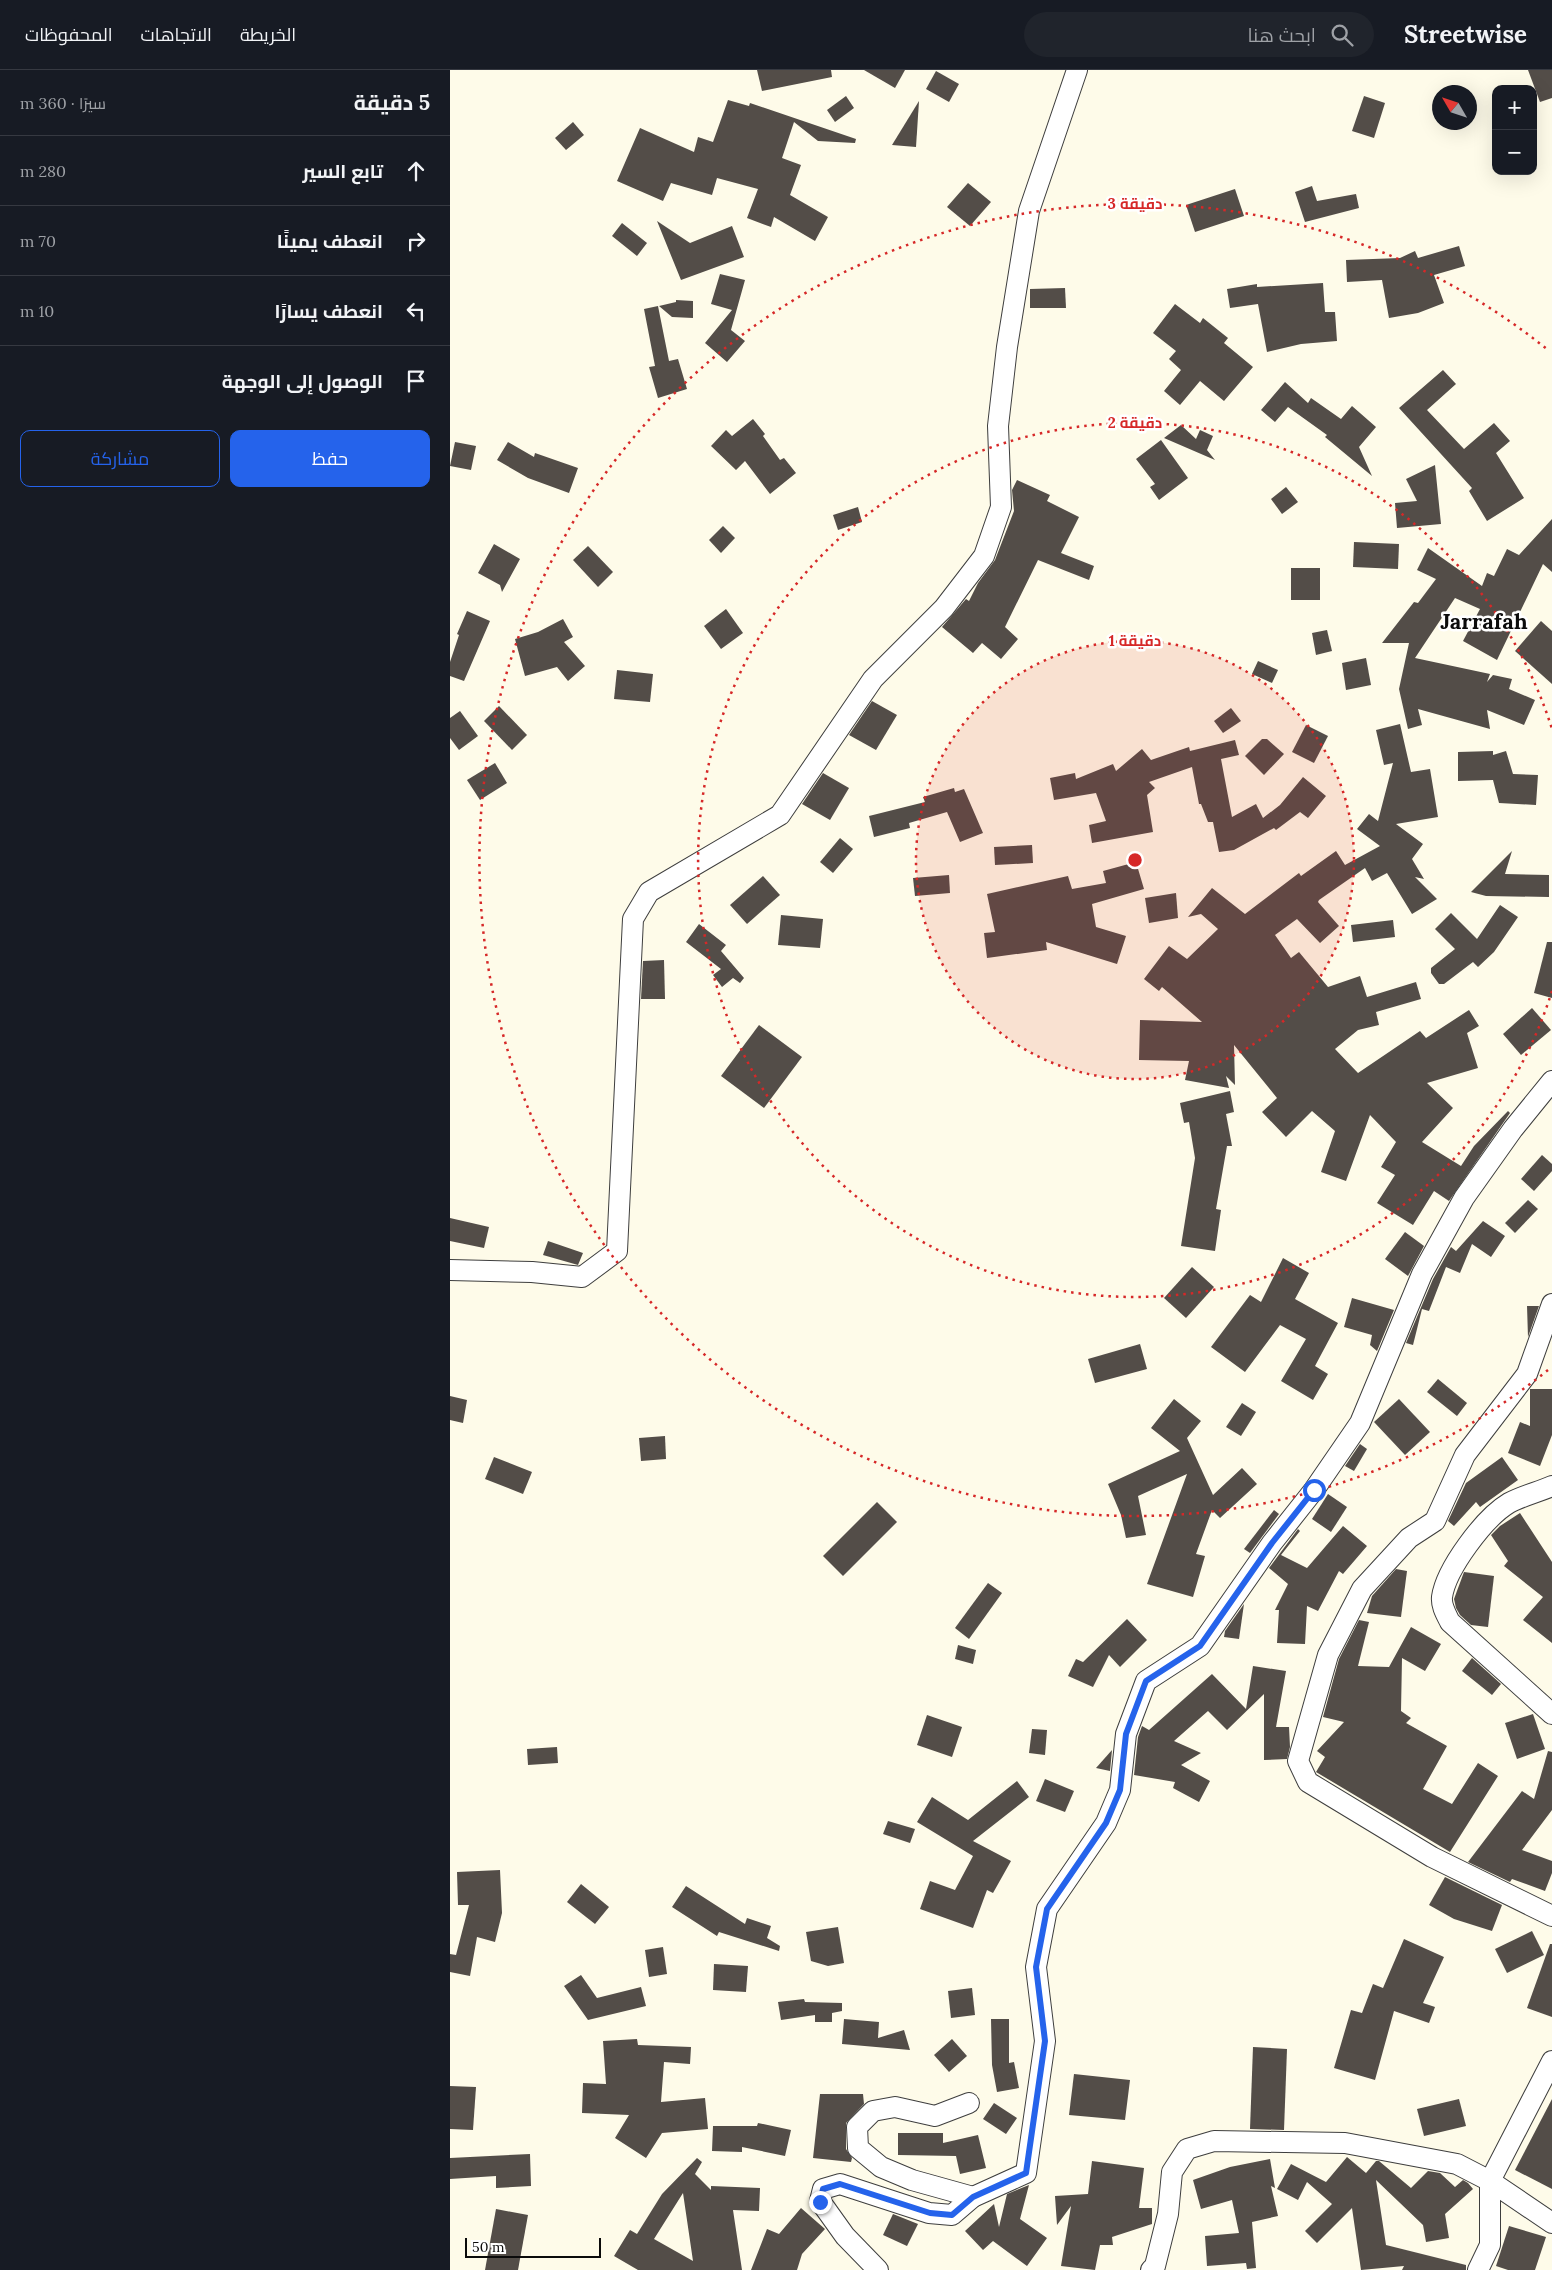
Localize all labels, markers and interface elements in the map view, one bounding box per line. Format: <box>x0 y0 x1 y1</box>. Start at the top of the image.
search box <box>1024 12 1374 57</box>
text: Streetwise <box>1404 19 1527 50</box>
icon: search <box>1328 21 1356 49</box>
text: المحفوظات <box>25 23 113 46</box>
text: الاتجاهات <box>141 23 212 46</box>
text: الخريطة <box>240 23 296 46</box>
text: ابحث هنا <box>1247 23 1316 47</box>
north arrow <box>1432 85 1477 130</box>
map controls <box>1492 85 1537 175</box>
button: + <box>1492 85 1537 130</box>
text: 5 دقيقة <box>354 89 430 116</box>
text: سيرًا · 360 m <box>20 93 106 113</box>
button: − <box>1492 130 1537 175</box>
icon: ahead <box>402 157 430 185</box>
text: تابع السير <box>302 159 383 183</box>
text: 280 m <box>20 161 66 181</box>
text: 3 دقيقة <box>1108 194 1162 213</box>
icon: right <box>402 227 430 255</box>
text: انعطف يمينًا <box>277 229 383 253</box>
text: 70 m <box>20 231 56 251</box>
icon: left <box>402 297 430 325</box>
text: انعطف يسارًا <box>274 299 383 323</box>
text: 10 m <box>20 301 54 321</box>
icon: arrive <box>402 367 430 395</box>
text: الوصول إلى الوجهة <box>222 369 383 393</box>
text: 2 دقيقة <box>1108 413 1162 432</box>
button: مشاركة <box>20 430 220 487</box>
button: حفظ <box>230 430 430 487</box>
district label: Jarrafah <box>1440 607 1528 635</box>
text: 1 دقيقة <box>1109 631 1161 650</box>
centre of rings <box>1126 851 1144 869</box>
route start <box>1303 1479 1326 1502</box>
route end <box>809 2191 832 2214</box>
scale bar <box>465 2235 601 2258</box>
text: 50 m <box>472 2238 505 2256</box>

